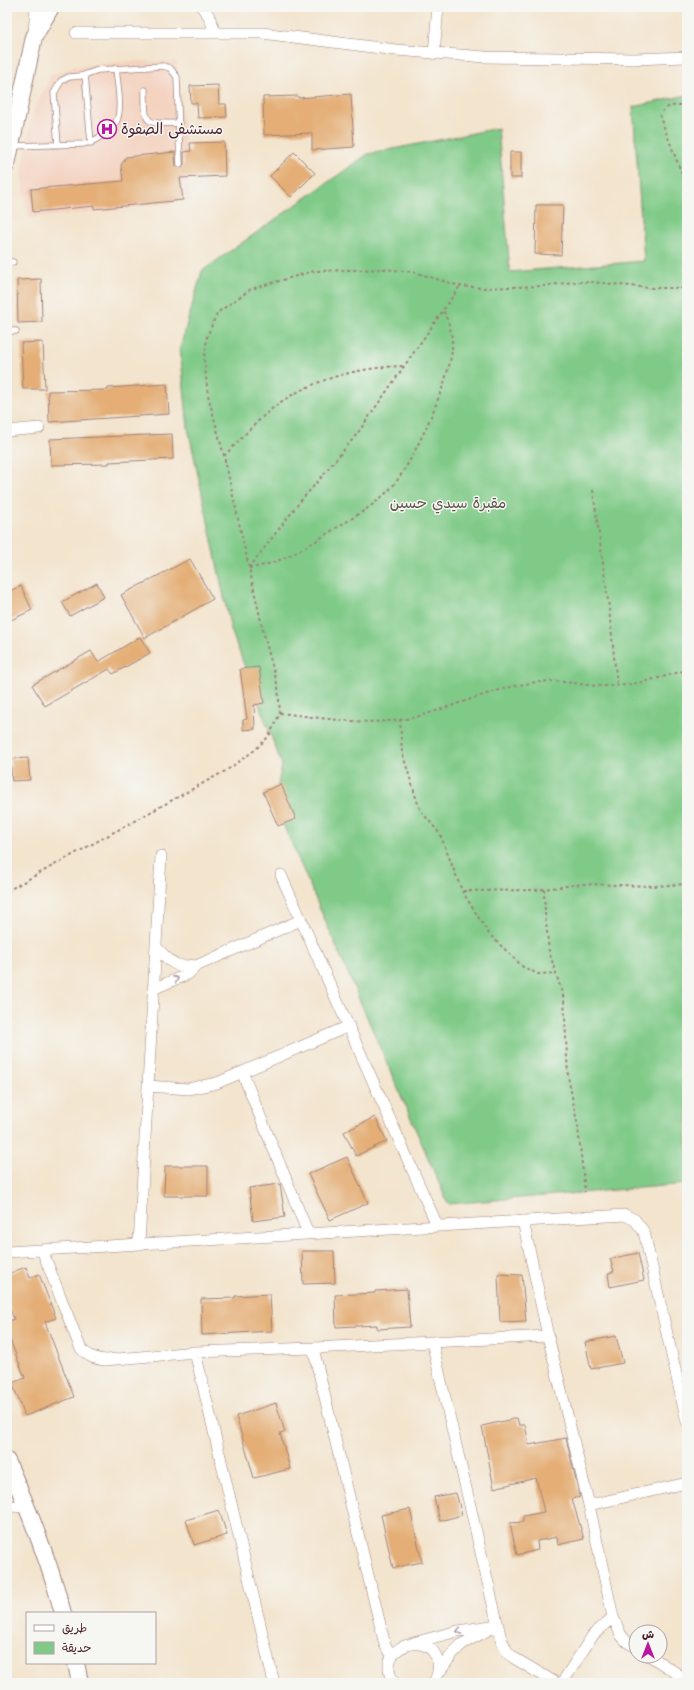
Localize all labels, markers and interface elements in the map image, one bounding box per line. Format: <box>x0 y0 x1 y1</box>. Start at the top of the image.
hospital icon: مستشفى الصفوة <box>96 118 118 140</box>
place label: مستشفى الصفوة <box>121 120 223 139</box>
park label: مقبرة سيدي حسين <box>390 494 506 514</box>
one-way arrow <box>172 976 179 984</box>
legend <box>26 1612 156 1664</box>
text: طريق <box>62 1621 87 1635</box>
north arrow <box>628 1624 668 1664</box>
one-way arrow <box>456 1626 462 1634</box>
text: ش <box>642 1628 654 1641</box>
text: حديقة <box>62 1641 91 1655</box>

